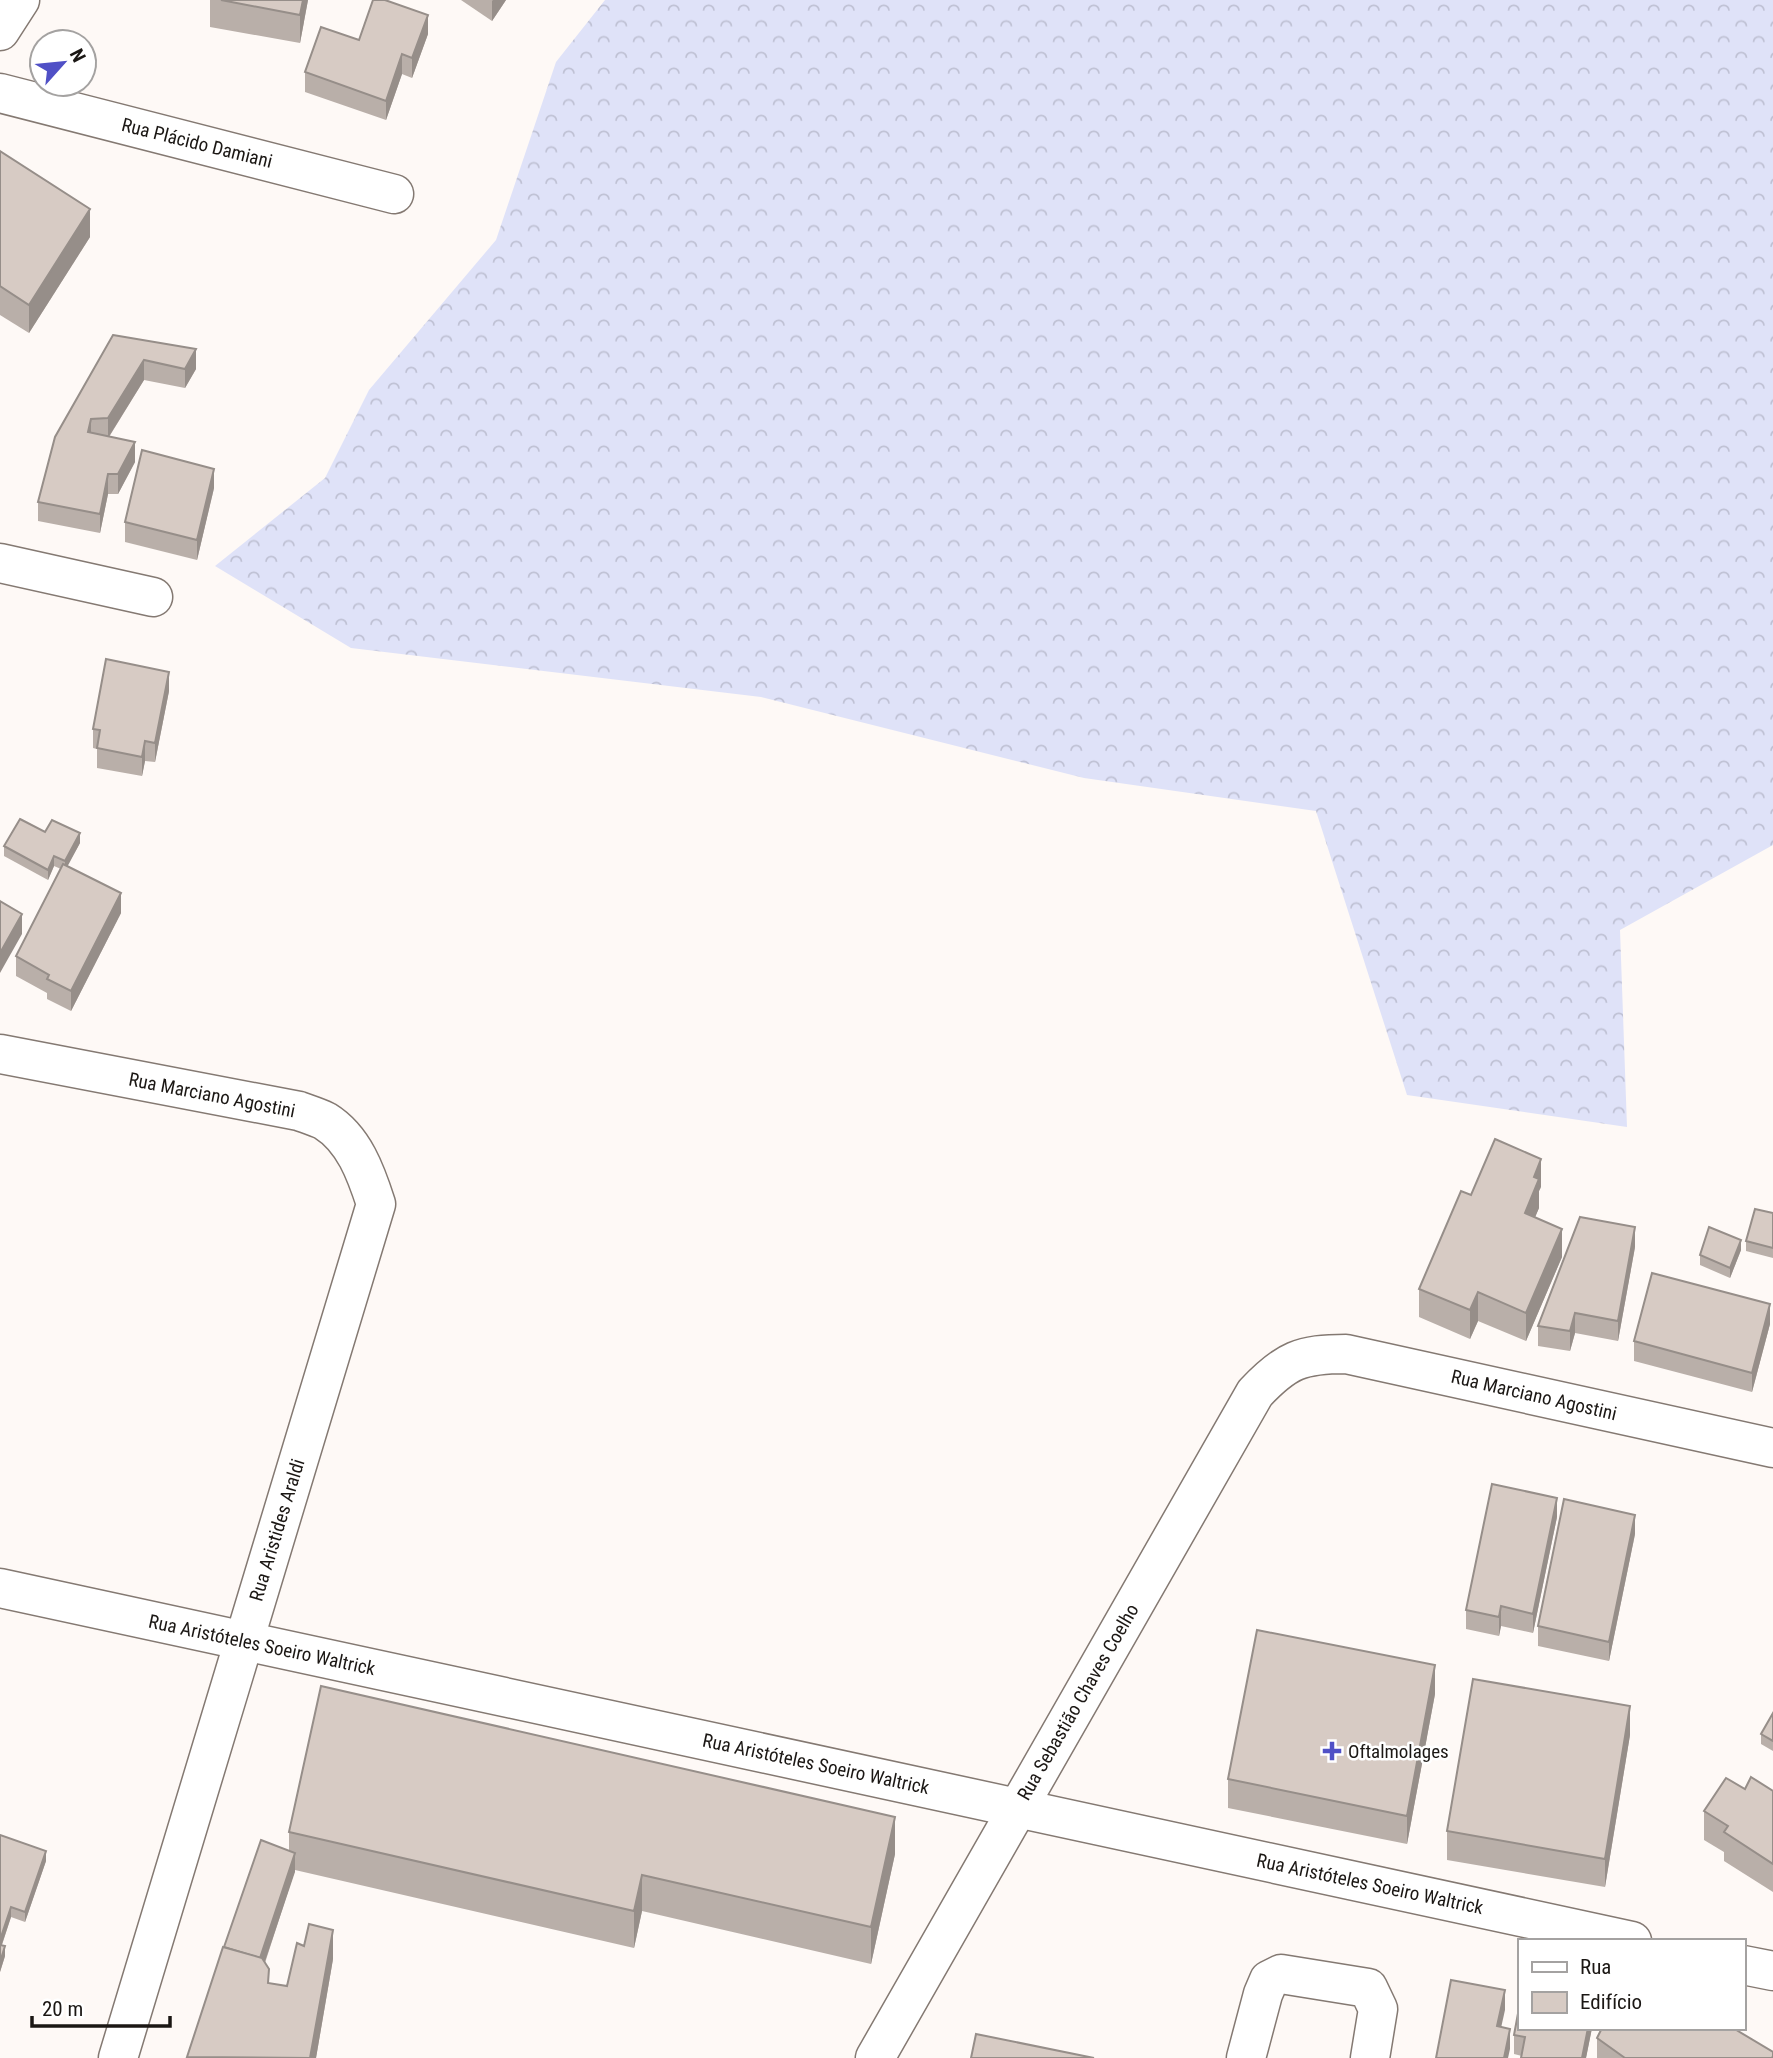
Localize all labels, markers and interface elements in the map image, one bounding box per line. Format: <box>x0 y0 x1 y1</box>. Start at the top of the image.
north arrow <box>28 28 98 98</box>
text: N <box>65 45 91 66</box>
street label: Rua Plácido Damiani <box>119 113 275 173</box>
street label: Rua Marciano Agostini <box>127 1068 297 1122</box>
street label: Rua Marciano Agostini <box>1449 1365 1619 1425</box>
street label: Rua Aristides Araldi <box>244 1456 310 1604</box>
street label: Rua Sebastião Chaves Coelho <box>1012 1600 1144 1804</box>
street label: Rua Aristóteles Soeiro Waltrick <box>147 1610 378 1680</box>
street label: Rua Aristóteles Soeiro Waltrick <box>701 1729 932 1799</box>
place label: Oftalmolages <box>1348 1740 1449 1763</box>
marker: Oftalmolages <box>1322 1741 1342 1761</box>
street label: Rua Aristóteles Soeiro Waltrick <box>1255 1849 1486 1919</box>
legend <box>1518 1939 1745 2030</box>
text: Rua <box>1580 1955 1611 1979</box>
scale bar <box>32 1984 170 2028</box>
text: Edifício <box>1580 1990 1642 2014</box>
text: 20 m <box>42 1997 83 2021</box>

